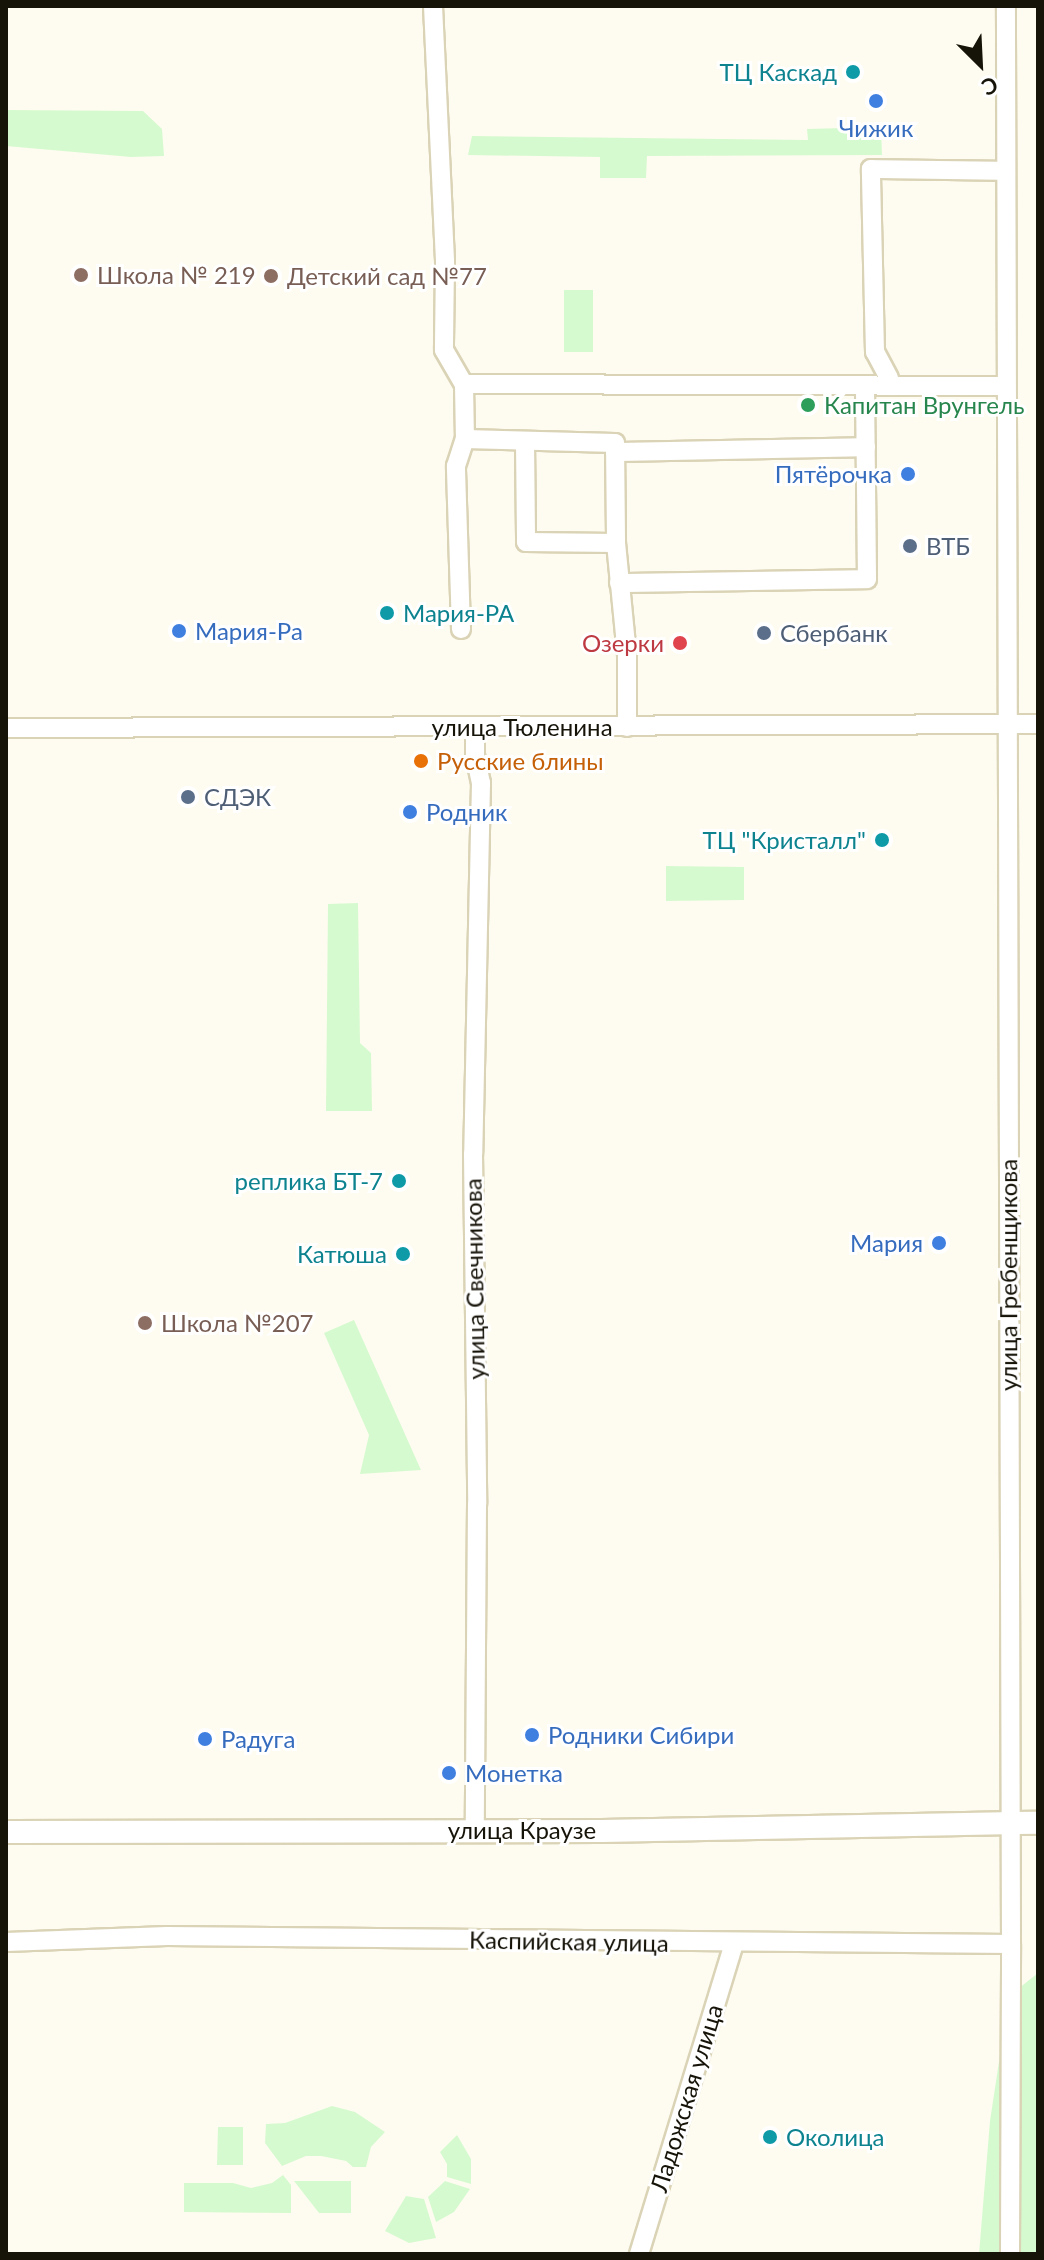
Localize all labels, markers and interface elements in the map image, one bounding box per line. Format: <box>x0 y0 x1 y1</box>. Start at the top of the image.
north arrow <box>940 24 1020 104</box>
place label: ТЦ Каскад <box>719 58 837 86</box>
marker: ТЦ Каскад <box>844 63 862 81</box>
text: С <box>978 71 1002 102</box>
marker: Чижик <box>867 92 885 110</box>
place label: Чижик <box>839 114 913 142</box>
place label: Школа № 219 <box>97 261 256 289</box>
place label: Детский сад №77 <box>287 262 487 290</box>
marker: Школа № 219 <box>72 266 90 284</box>
marker: Детский сад №77 <box>262 267 280 285</box>
place label: Капитан Врунгель <box>824 391 1025 419</box>
marker: Капитан Врунгель <box>799 396 817 414</box>
place label: Пятёрочка <box>775 460 892 488</box>
marker: Пятёрочка <box>899 465 917 483</box>
place label: ВТБ <box>926 532 970 560</box>
marker: ВТБ <box>901 537 919 555</box>
place label: Мария-РА <box>403 599 514 627</box>
marker: Мария-РА <box>378 604 396 622</box>
place label: Мария-Ра <box>195 617 303 645</box>
place label: Сбербанк <box>780 619 888 647</box>
marker: Мария-Ра <box>170 622 188 640</box>
marker: Сбербанк <box>755 624 773 642</box>
place label: Озерки <box>582 629 664 657</box>
marker: Озерки <box>671 634 689 652</box>
street label: улица Тюленина <box>431 713 613 741</box>
place label: Русские блины <box>437 747 604 775</box>
marker: Русские блины <box>412 752 430 770</box>
place label: СДЭК <box>204 783 271 811</box>
marker: СДЭК <box>179 788 197 806</box>
place label: Родник <box>426 798 508 826</box>
marker: Родник <box>401 803 419 821</box>
place label: ТЦ "Кристалл" <box>703 826 866 854</box>
marker: ТЦ "Кристалл" <box>873 831 891 849</box>
street label: улица Гребенщикова <box>994 1159 1022 1391</box>
place label: реплика БТ-7 <box>235 1167 383 1195</box>
marker: реплика БТ-7 <box>390 1172 408 1190</box>
street label: улица Свечникова <box>458 1178 490 1380</box>
place label: Мария <box>850 1229 923 1257</box>
marker: Мария <box>930 1234 948 1252</box>
place label: Катюша <box>297 1240 387 1268</box>
marker: Катюша <box>394 1245 412 1263</box>
place label: Школа №207 <box>161 1309 313 1337</box>
marker: Школа №207 <box>136 1314 154 1332</box>
place label: Родники Сибири <box>548 1721 734 1749</box>
place label: Радуга <box>221 1725 295 1753</box>
marker: Родники Сибири <box>523 1726 541 1744</box>
marker: Радуга <box>196 1730 214 1748</box>
place label: Монетка <box>465 1759 563 1787</box>
marker: Монетка <box>440 1764 458 1782</box>
street label: улица Краузе <box>448 1816 596 1844</box>
street label: Каспийская улица <box>469 1925 669 1957</box>
street label: Ладожская улица <box>644 2001 728 2195</box>
place label: Околица <box>786 2123 884 2151</box>
marker: Околица <box>761 2128 779 2146</box>

